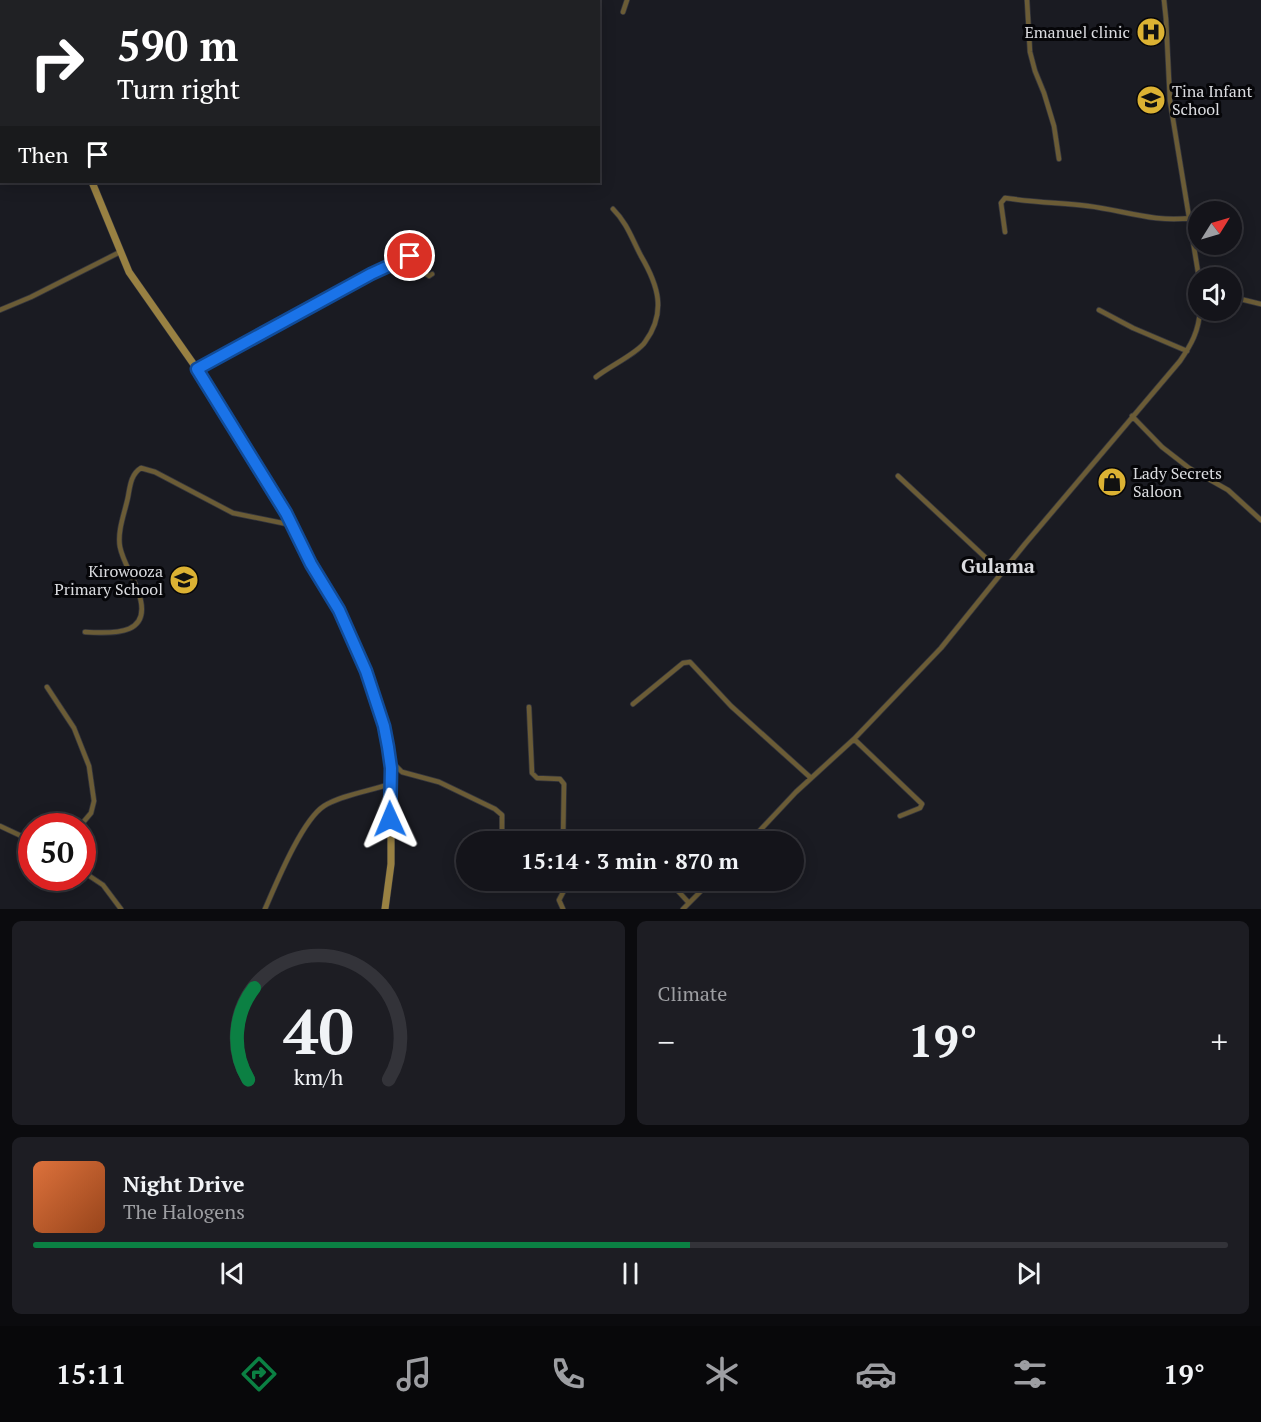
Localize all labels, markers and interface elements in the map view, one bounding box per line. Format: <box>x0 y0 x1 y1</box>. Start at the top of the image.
hospital icon: Emanuel clinic <box>1135 16 1167 48</box>
text: 590 m <box>117 17 238 73</box>
place label: Emanuel clinic <box>1024 21 1130 43</box>
icon: right <box>18 24 96 102</box>
text: Turn right <box>117 71 240 107</box>
place label: Tina Infant School <box>1172 80 1252 120</box>
school or university icon: Tina Infant School <box>1135 84 1167 116</box>
icon: arrive <box>81 138 114 171</box>
text: Then <box>18 140 69 169</box>
north arrow <box>1188 201 1242 255</box>
map controls <box>1188 201 1242 321</box>
pin <box>384 230 435 281</box>
icon: arrive <box>393 239 426 272</box>
button: sound <box>1188 267 1242 321</box>
place label: Lady Secrets Saloon <box>1133 462 1222 502</box>
shop icon: Lady Secrets Saloon <box>1096 466 1128 498</box>
district label: Gulama <box>961 552 1035 579</box>
place label: Kirowooza Primary School <box>54 560 163 600</box>
school or university icon: Kirowooza Primary School <box>168 564 200 596</box>
position arrow <box>358 787 422 851</box>
speed limit sign: 50 <box>18 813 96 891</box>
text: 15:14 · 3 min · 870 m <box>521 846 739 875</box>
text: Climate <box>658 980 727 1007</box>
text: 40 <box>283 989 354 1072</box>
text: 19° <box>908 1010 977 1070</box>
text: − <box>658 1020 675 1063</box>
text: + <box>1210 1020 1228 1063</box>
text: km/h <box>293 1063 343 1091</box>
text: Night Drive <box>123 1169 245 1198</box>
text: The Halogens <box>123 1198 245 1225</box>
icon: previous <box>216 1257 249 1290</box>
icon: pause <box>614 1257 647 1290</box>
icon: next <box>1012 1257 1045 1290</box>
icon: directions <box>238 1353 280 1395</box>
icon: music <box>393 1353 435 1395</box>
icon: phone <box>547 1353 589 1395</box>
icon: climate <box>701 1353 743 1395</box>
icon: car <box>855 1353 897 1395</box>
icon: filters <box>1009 1353 1051 1395</box>
text: 15:11 <box>56 1356 126 1392</box>
text: 19° <box>1163 1356 1205 1392</box>

